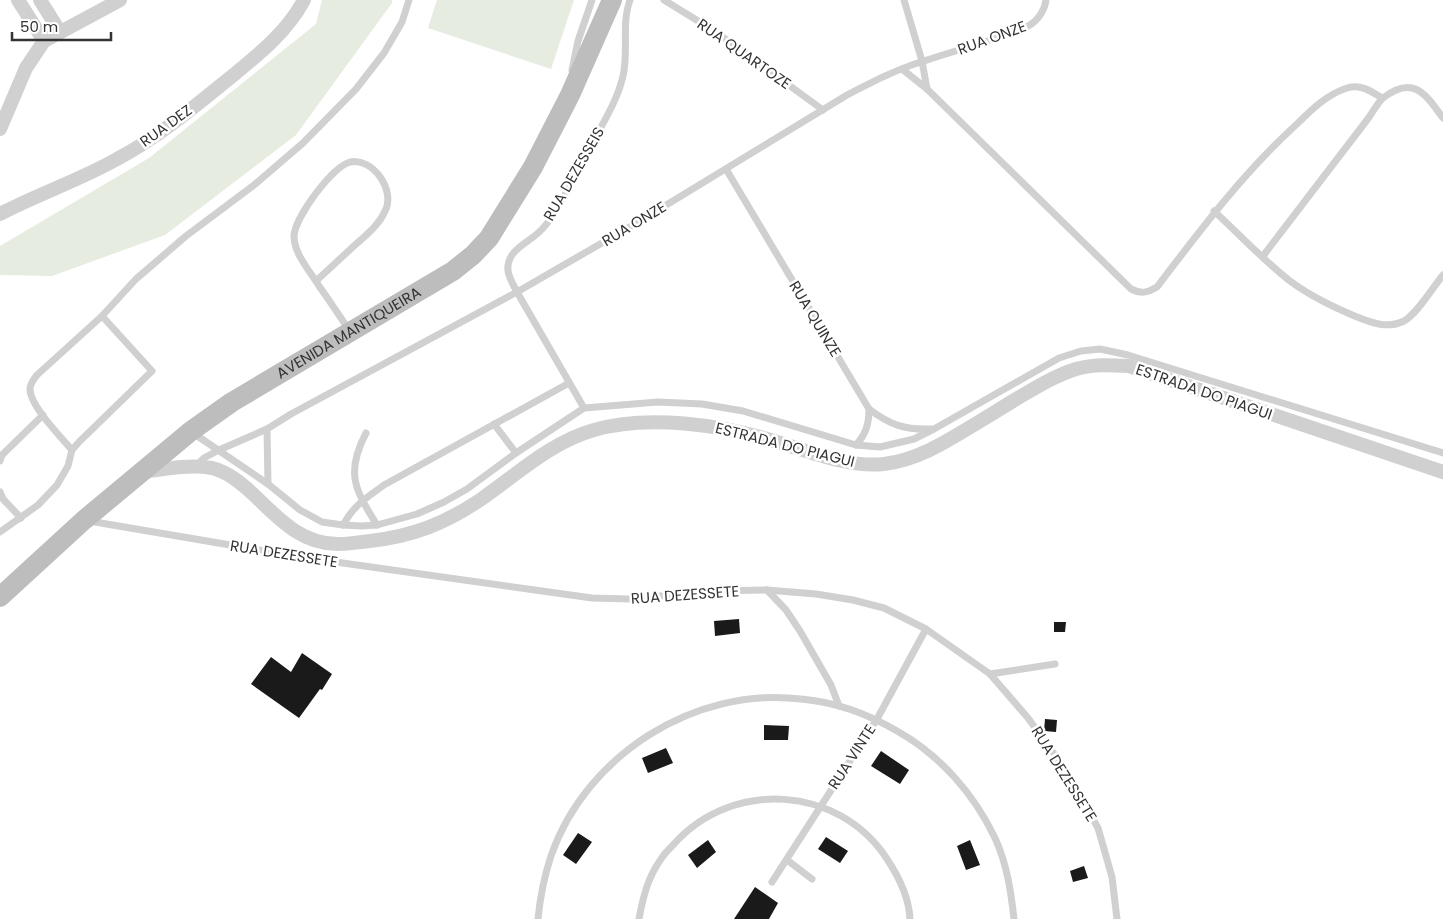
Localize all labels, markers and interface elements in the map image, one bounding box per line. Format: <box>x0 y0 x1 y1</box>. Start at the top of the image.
scale bar <box>12 10 111 42</box>
street label: RUA QUARTOZE <box>693 13 795 94</box>
street label: RUA ONZE <box>955 15 1029 60</box>
text: 50 m <box>20 16 58 37</box>
street label: RUA DEZ <box>135 100 196 152</box>
street label: RUA DEZESSEIS <box>538 123 609 225</box>
street label: RUA ONZE <box>598 196 670 251</box>
street label: RUA QUINZE <box>784 277 846 361</box>
street label: AVENIDA MANTIQUEIRA <box>272 281 425 384</box>
street label: ESTRADA DO PIAGUI <box>1133 358 1275 425</box>
street label: ESTRADA DO PIAGUI <box>713 417 857 472</box>
street label: RUA DEZESSETE <box>229 535 339 572</box>
street label: RUA DEZESSETE <box>630 580 740 609</box>
street label: RUA VINTE <box>823 720 880 793</box>
street label: RUA DEZESSETE <box>1027 722 1102 825</box>

